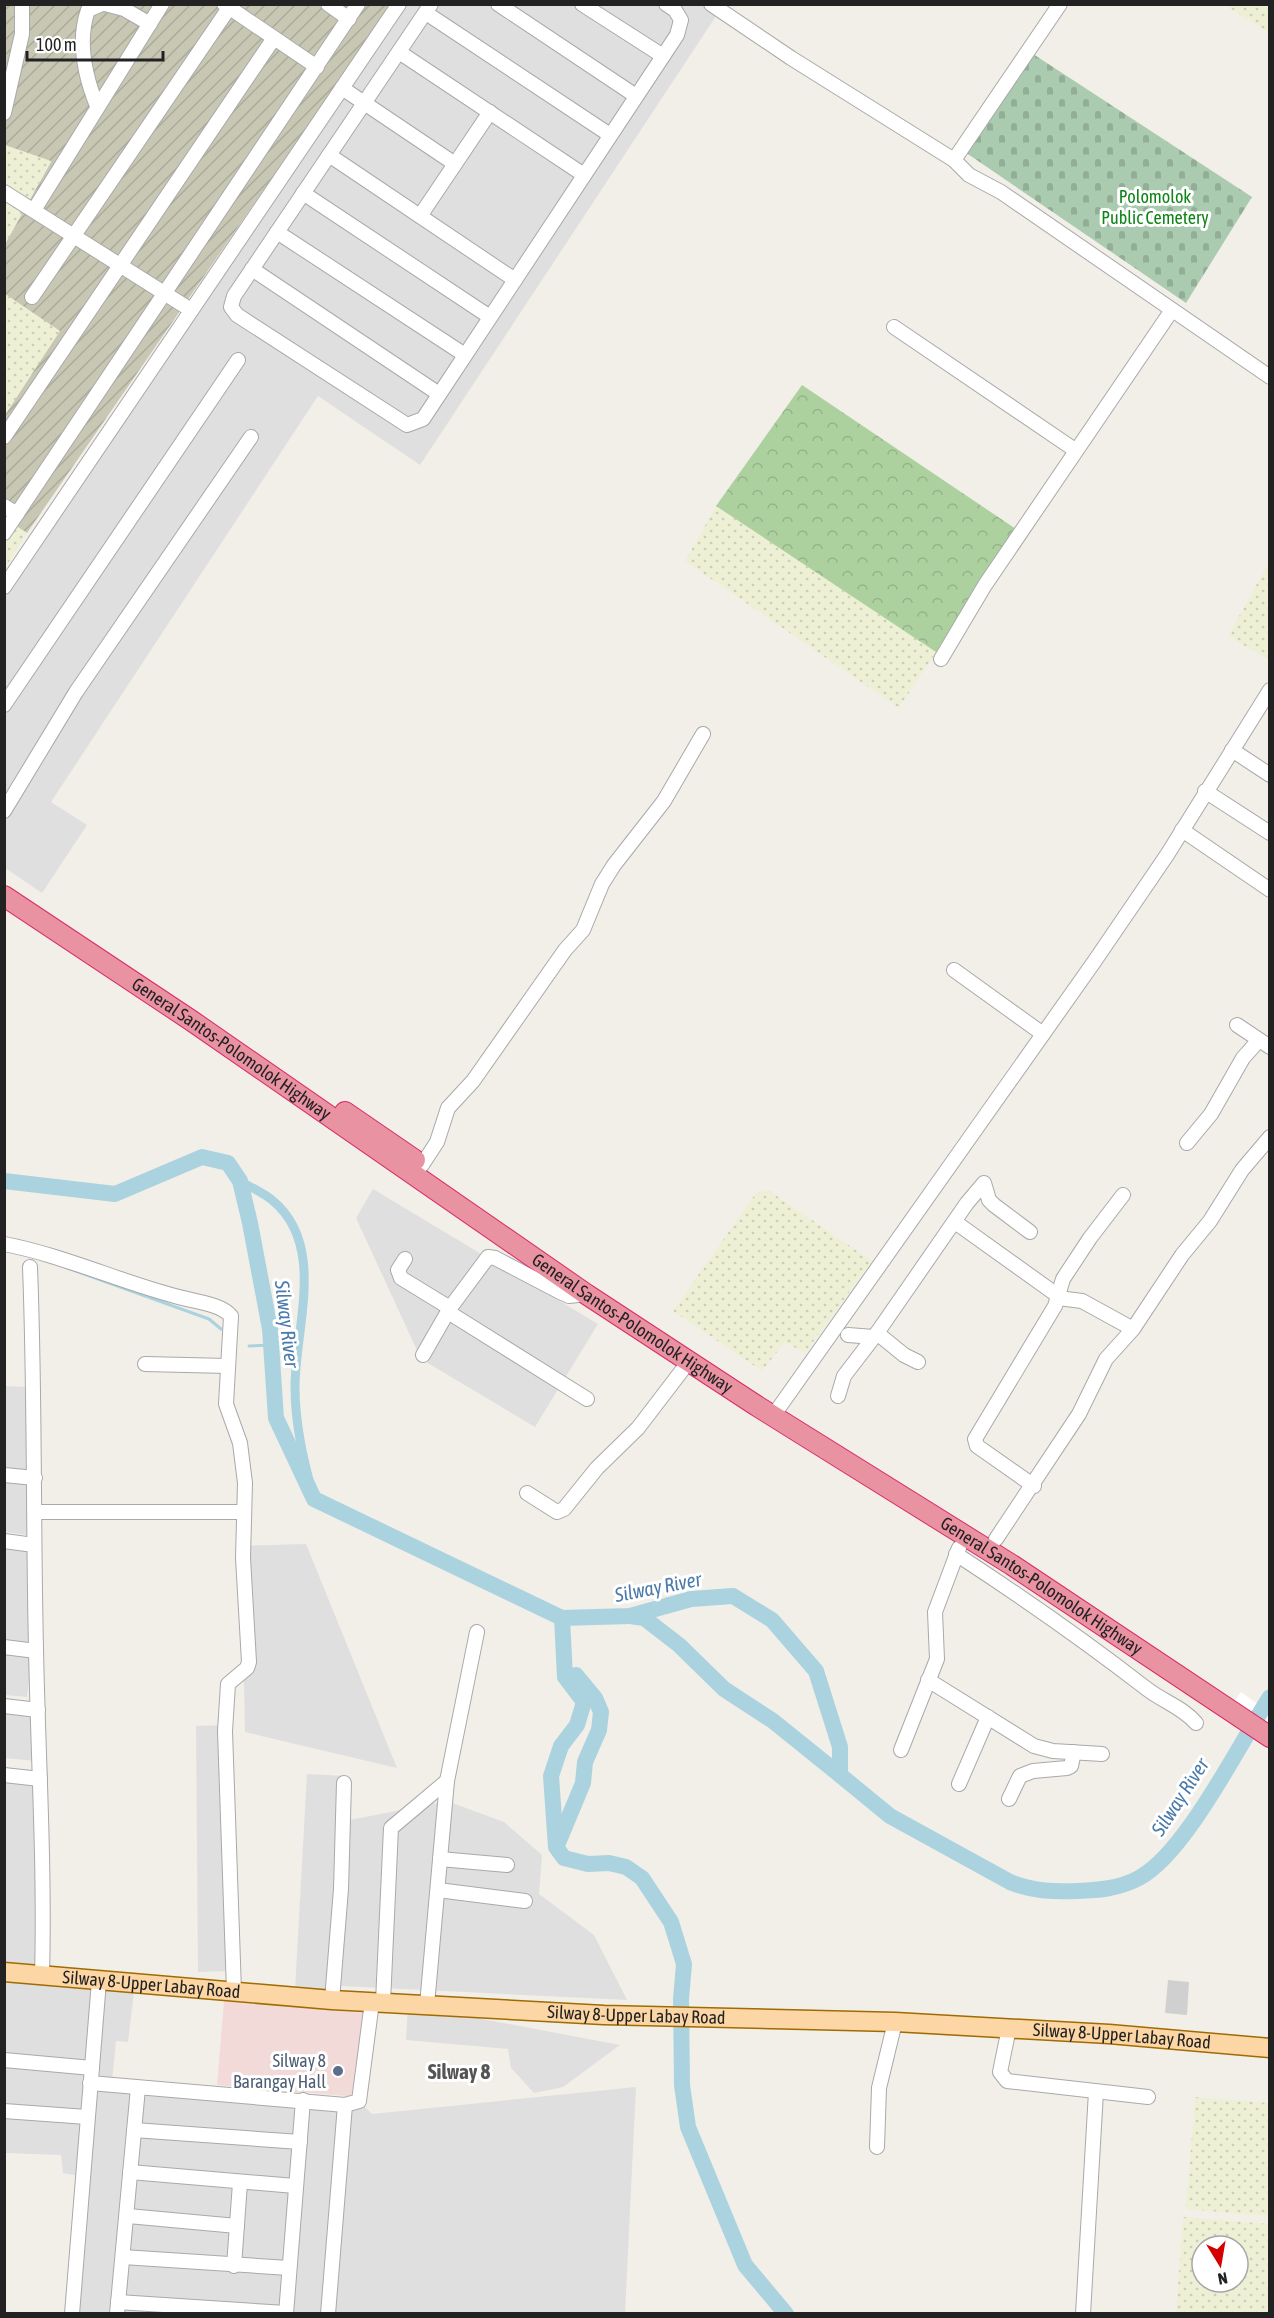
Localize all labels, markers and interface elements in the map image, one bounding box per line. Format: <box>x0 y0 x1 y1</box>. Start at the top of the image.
scale bar <box>27 24 164 62</box>
text: 100 m <box>36 34 77 55</box>
park label: Polomolok Public Cemetery <box>1101 186 1209 228</box>
street label: General Santos-Polomolok Highway <box>128 973 335 1124</box>
street label: General Santos-Polomolok Highway <box>528 1249 737 1397</box>
water label: Silway River <box>271 1278 304 1370</box>
street label: General Santos-Polomolok Highway <box>937 1512 1147 1659</box>
water label: Silway River <box>612 1567 704 1606</box>
water label: Silway River <box>1145 1753 1214 1841</box>
street label: Silway 8-Upper Labay Road <box>62 1966 241 2002</box>
street label: Silway 8-Upper Labay Road <box>547 2001 726 2028</box>
street label: Silway 8-Upper Labay Road <box>1032 2019 1212 2053</box>
place label: Silway 8 Barangay Hall <box>233 2050 326 2092</box>
district label: Silway 8 <box>428 2059 490 2083</box>
marker: Silway 8 Barangay Hall <box>331 2064 345 2078</box>
north arrow <box>1190 2234 1250 2294</box>
text: N <box>1217 2269 1229 2288</box>

